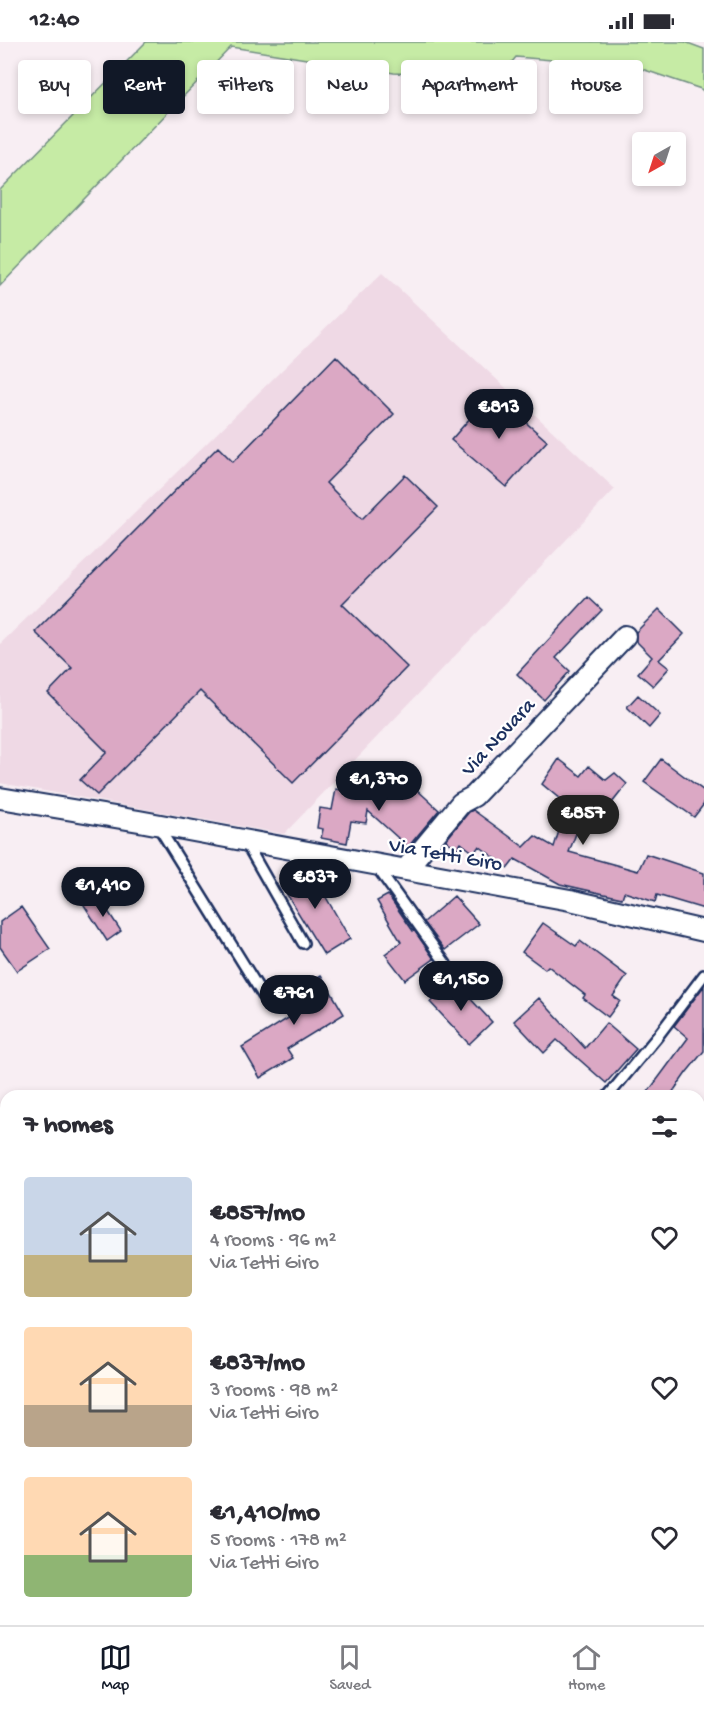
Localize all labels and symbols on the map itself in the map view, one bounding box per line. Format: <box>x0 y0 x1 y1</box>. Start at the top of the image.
north arrow <box>632 132 686 186</box>
pin: €813 <box>463 389 535 440</box>
street label: Via Novara <box>456 693 543 783</box>
pin: €1,370 <box>330 761 428 812</box>
pin: €857 <box>547 795 619 846</box>
street label: Via Tetti Giro <box>386 834 504 879</box>
pin: €837 <box>279 859 351 910</box>
pin: €1,410 <box>54 867 152 918</box>
pin: €1,150 <box>412 961 510 1012</box>
pin: €761 <box>258 975 330 1026</box>

